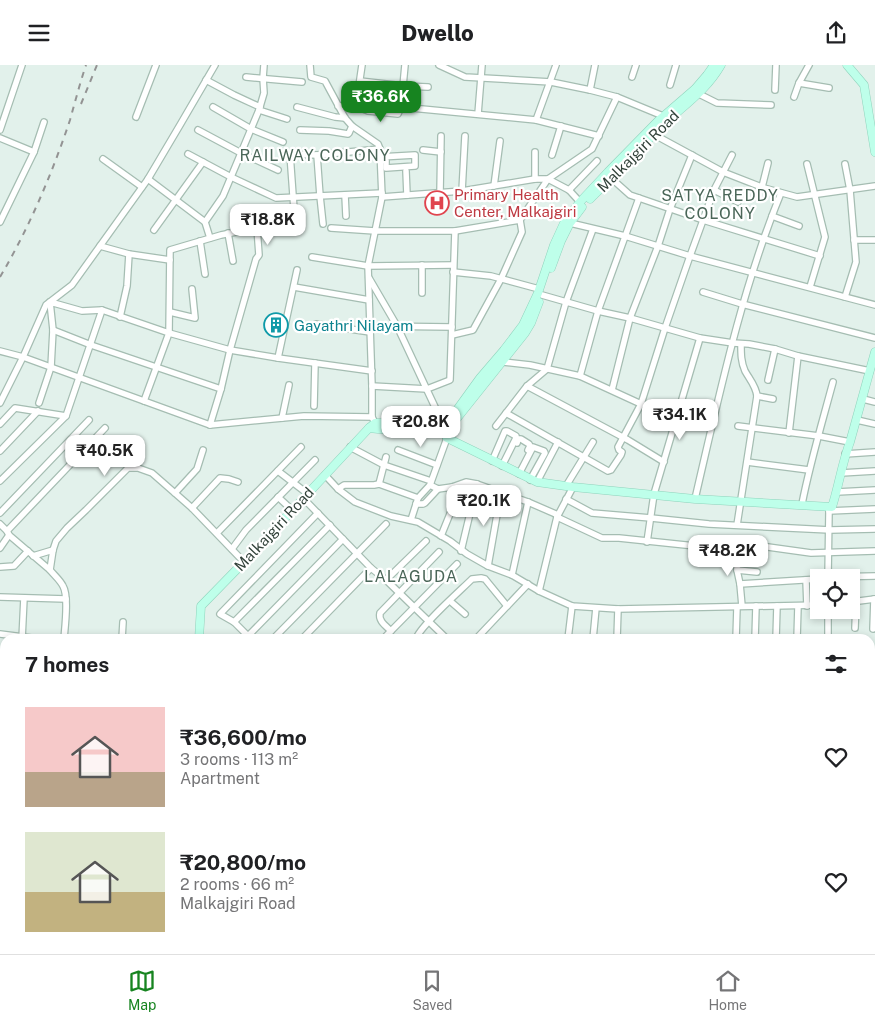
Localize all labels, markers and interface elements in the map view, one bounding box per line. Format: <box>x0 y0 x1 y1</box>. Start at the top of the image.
icon: menu <box>25 19 53 47</box>
icon: share <box>822 19 850 47</box>
text: Dwello <box>401 20 474 46</box>
pin: ₹36.6K <box>340 80 422 123</box>
text: ₹36.6K <box>352 87 410 106</box>
street label: Malkajgiri Road <box>594 107 682 195</box>
district label: RAILWAY COLONY <box>239 146 391 165</box>
place label: Primary Health Center, Malkajgiri <box>454 186 576 220</box>
district label: SATYA REDDY COLONY <box>661 186 779 223</box>
hospital icon: Primary Health Center, Malkajgiri <box>424 190 450 216</box>
pin: ₹18.8K <box>227 203 309 246</box>
text: ₹18.8K <box>241 210 295 229</box>
building icon: Gayathri Nilayam <box>263 312 289 338</box>
place label: Gayathri Nilayam <box>294 317 413 334</box>
pin: ₹34.1K <box>639 399 721 441</box>
pin: ₹20.8K <box>380 405 462 448</box>
text: ₹34.1K <box>653 405 707 424</box>
text: ₹20.8K <box>392 412 450 431</box>
pin: ₹40.5K <box>64 435 146 477</box>
text: ₹40.5K <box>76 441 134 460</box>
street label: Malkajgiri Road <box>231 484 317 574</box>
pin: ₹20.1K <box>443 485 525 527</box>
text: ₹20.1K <box>457 491 511 510</box>
pin: ₹48.2K <box>687 535 769 577</box>
text: ₹48.2K <box>699 541 757 560</box>
district label: LALAGUDA <box>364 567 458 586</box>
map controls <box>810 569 860 619</box>
button: locate <box>810 569 860 619</box>
icon: filters <box>822 650 850 678</box>
text: 7 homes <box>25 652 109 677</box>
text: ₹36,600/mo <box>180 725 307 750</box>
icon: home <box>65 727 125 787</box>
icon: heart <box>822 743 850 771</box>
text: 3 rooms · 113 m² <box>180 750 298 769</box>
text: Apartment <box>180 769 260 788</box>
text: ₹20,800/mo <box>180 850 306 875</box>
icon: home <box>65 852 125 912</box>
icon: heart <box>822 868 850 896</box>
text: 2 rooms · 66 m² <box>180 875 294 894</box>
text: Malkajgiri Road <box>180 894 296 913</box>
tab: Map <box>128 967 156 1013</box>
tab: Saved <box>412 967 452 1013</box>
tab: Home <box>708 967 747 1013</box>

